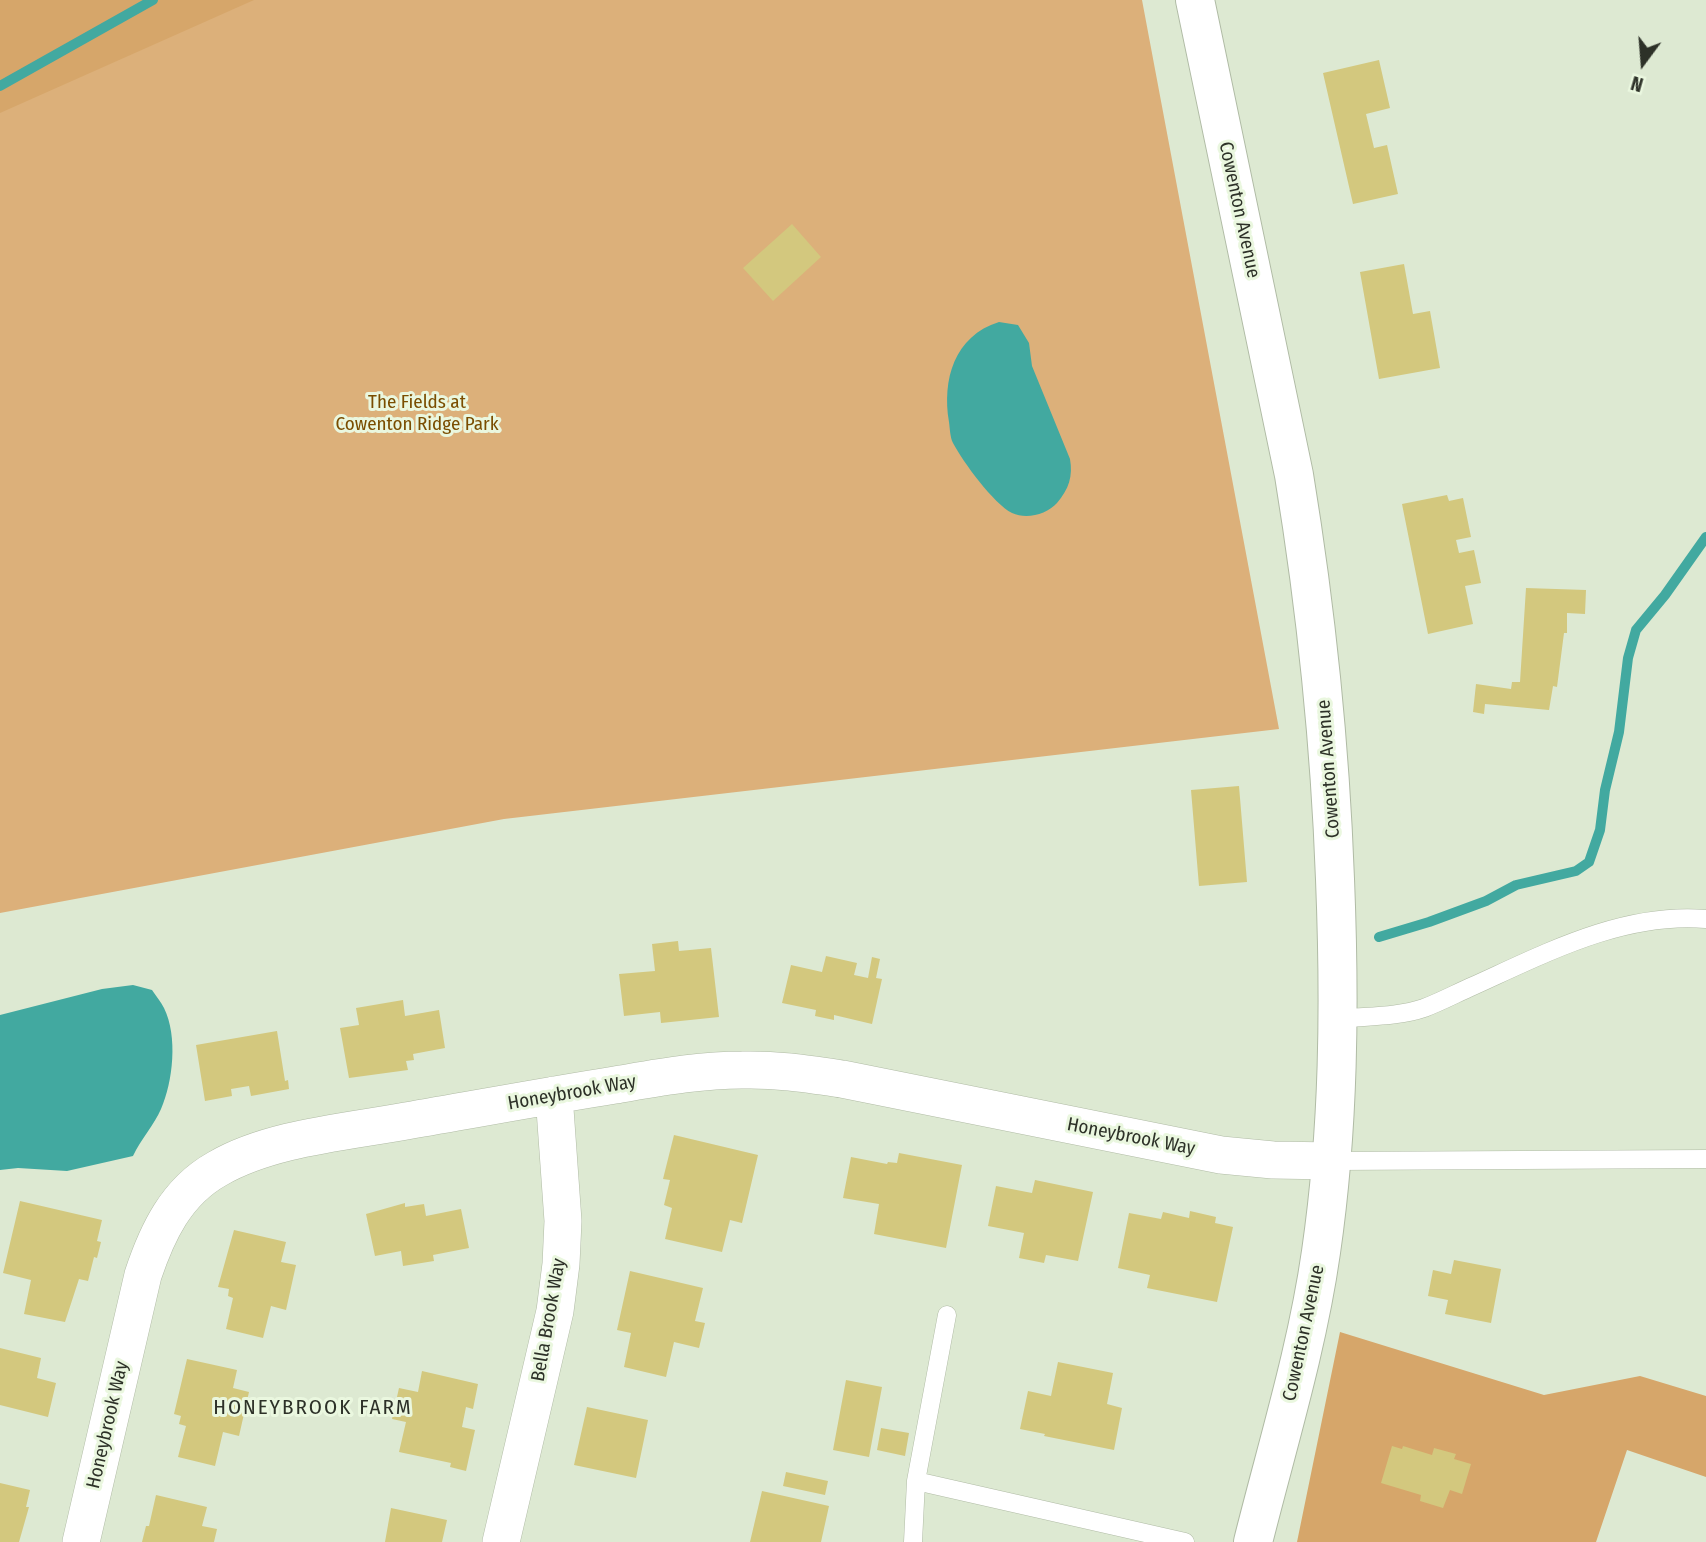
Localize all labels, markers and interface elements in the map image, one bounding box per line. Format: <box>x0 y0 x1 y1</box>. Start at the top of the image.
north arrow <box>1608 28 1678 98</box>
text: N <box>1628 71 1646 96</box>
street label: Cowenton Avenue <box>1213 140 1265 280</box>
park label: The Fields at Cowenton Ridge Park <box>335 392 499 436</box>
street label: Cowenton Avenue <box>1313 699 1345 839</box>
street label: Honeybrook Way <box>506 1070 638 1116</box>
street label: Honeybrook Way <box>1065 1113 1197 1161</box>
street label: Bella Brook Way <box>527 1257 571 1383</box>
street label: Cowenton Avenue <box>1278 1263 1330 1403</box>
street label: Honeybrook Way <box>82 1359 134 1491</box>
district label: HONEYBROOK FARM <box>215 1395 411 1421</box>

